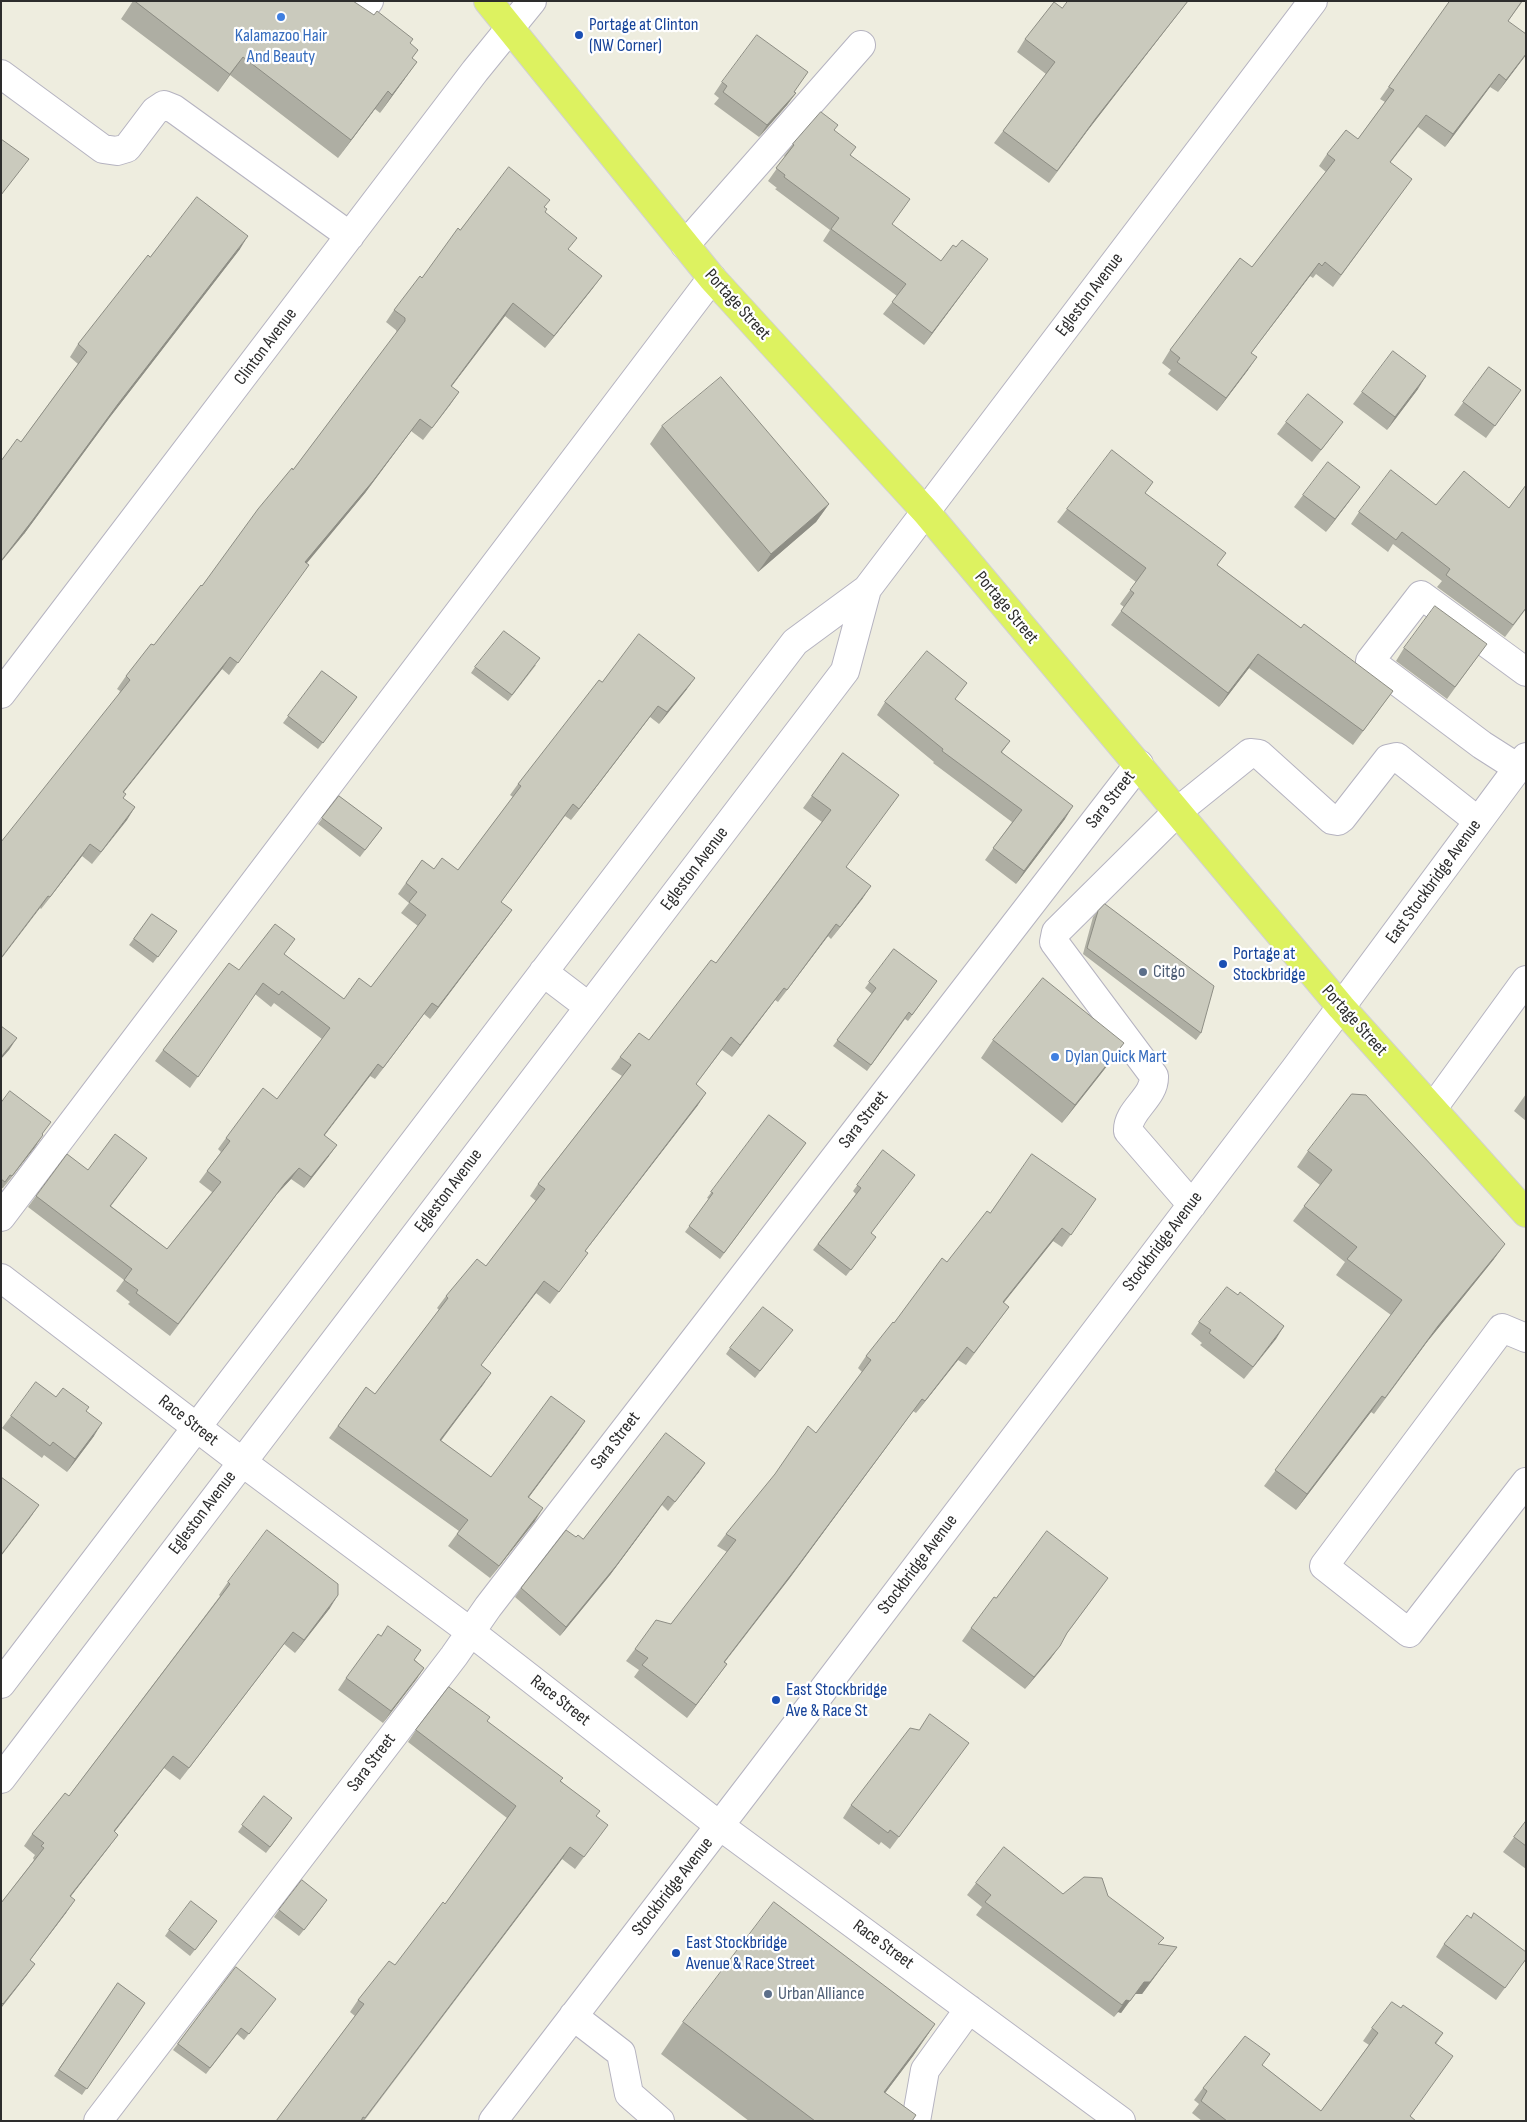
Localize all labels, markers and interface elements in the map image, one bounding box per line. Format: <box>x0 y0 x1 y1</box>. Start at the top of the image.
marker: Kalamazoo Hair And Beauty <box>275 11 287 23</box>
place label: Portage at Clinton (NW Corner) <box>589 14 698 56</box>
place label: Kalamazoo Hair And Beauty <box>235 25 327 68</box>
marker: Portage at Clinton (NW Corner) <box>573 29 585 41</box>
street label: Egleston Avenue <box>1052 249 1128 341</box>
street label: Portage Street <box>700 265 774 345</box>
street label: Clinton Avenue <box>230 304 302 390</box>
street label: Portage Street <box>969 567 1043 649</box>
street label: Sara Street <box>1082 767 1140 833</box>
street label: East Stockbridge Avenue <box>1382 816 1486 948</box>
street label: Egleston Avenue <box>657 823 733 915</box>
place label: Portage at Stockbridge <box>1233 943 1305 986</box>
marker: Portage at Stockbridge <box>1217 958 1229 970</box>
place label: Citgo <box>1153 961 1185 983</box>
marker: Citgo <box>1137 966 1149 978</box>
street label: Portage Street <box>1317 981 1391 1061</box>
place label: Dylan Quick Mart <box>1065 1046 1167 1068</box>
marker: Dylan Quick Mart <box>1049 1051 1061 1063</box>
street label: Sara Street <box>835 1087 893 1153</box>
street label: Egleston Avenue <box>411 1145 487 1237</box>
street label: Stockbridge Avenue <box>1118 1188 1208 1296</box>
street label: Race Street <box>154 1391 222 1451</box>
street label: Sara Street <box>587 1408 645 1474</box>
street label: Egleston Avenue <box>165 1467 241 1559</box>
street label: Stockbridge Avenue <box>873 1511 963 1619</box>
street label: Race Street <box>526 1671 594 1731</box>
place label: East Stockbridge Ave & Race St <box>786 1679 887 1722</box>
marker: East Stockbridge Ave & Race St <box>770 1694 782 1706</box>
street label: Sara Street <box>343 1730 401 1796</box>
street label: Stockbridge Avenue <box>628 1833 718 1941</box>
street label: Race Street <box>848 1916 918 1974</box>
place label: East Stockbridge Avenue & Race Street <box>686 1932 815 1975</box>
marker: East Stockbridge Avenue & Race Street <box>670 1947 682 1959</box>
place label: Urban Alliance <box>778 1983 864 2005</box>
marker: Urban Alliance <box>762 1988 774 2000</box>

